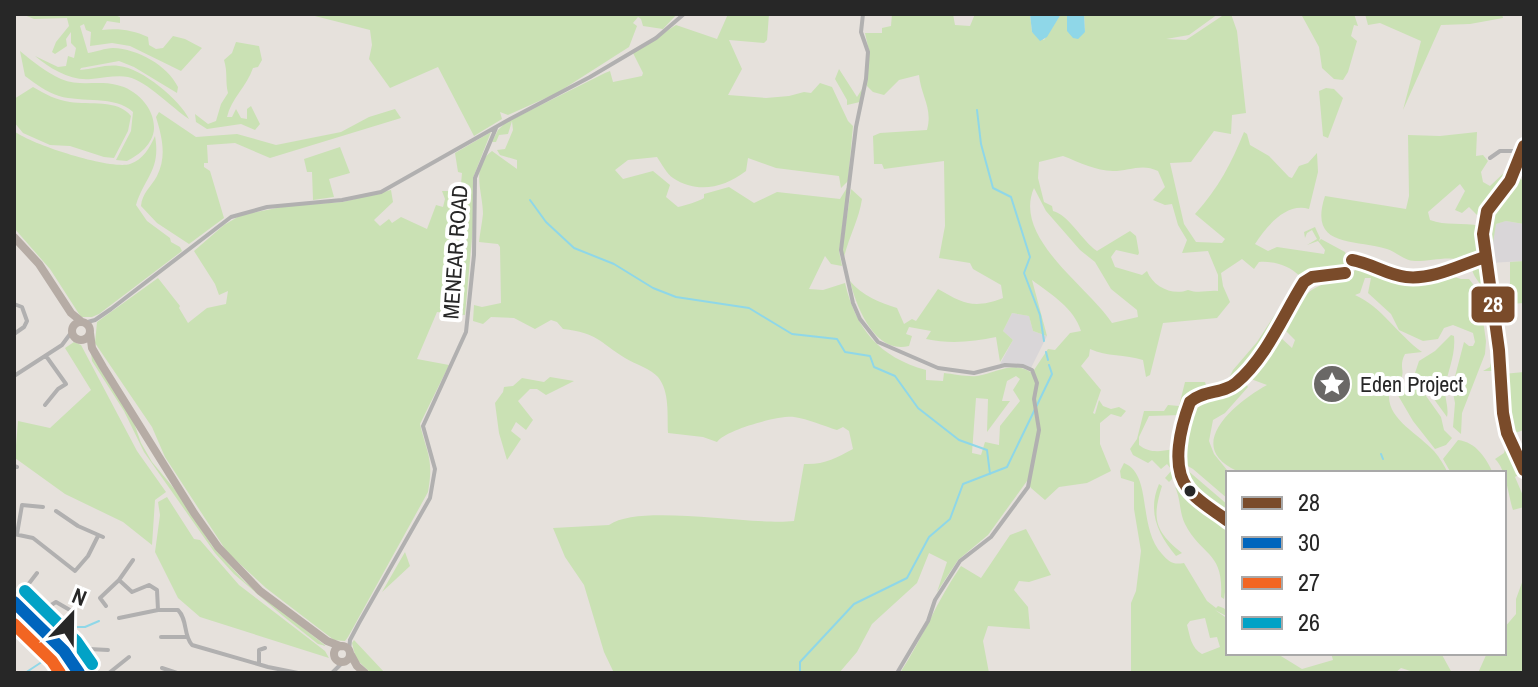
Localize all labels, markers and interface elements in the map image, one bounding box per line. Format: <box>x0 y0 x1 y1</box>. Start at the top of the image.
street label: MENEAR ROAD <box>435 184 475 320</box>
line badge: 28 <box>1470 285 1516 324</box>
text: 28 <box>1483 289 1503 319</box>
place icon: Eden Project <box>1311 363 1353 405</box>
place label: Eden Project <box>1360 369 1463 399</box>
legend <box>1226 471 1506 655</box>
unlabelled marker <box>1182 483 1198 499</box>
text: 28 <box>1298 486 1320 518</box>
text: 30 <box>1298 526 1320 558</box>
text: 27 <box>1298 566 1320 598</box>
north arrow <box>32 575 112 655</box>
text: N <box>68 580 91 613</box>
text: 26 <box>1298 606 1320 638</box>

